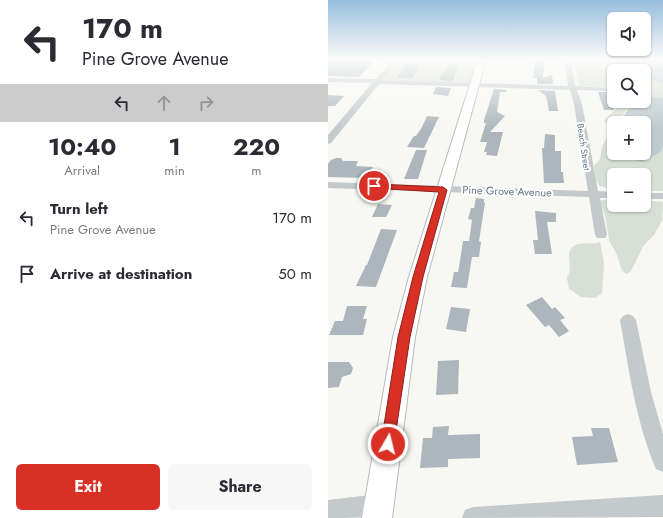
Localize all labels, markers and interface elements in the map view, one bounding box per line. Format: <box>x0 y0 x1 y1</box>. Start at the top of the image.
text: 170 m <box>82 8 163 49</box>
map controls <box>607 12 651 212</box>
button: sound <box>607 12 651 56</box>
icon: left <box>16 16 68 68</box>
text: Pine Grove Avenue <box>82 46 228 72</box>
button: search <box>607 64 651 108</box>
icon: left <box>111 92 133 114</box>
icon: ahead <box>153 92 175 114</box>
icon: right <box>195 92 217 114</box>
button: + <box>607 116 651 160</box>
street label: Beach Street <box>574 123 594 172</box>
text: 10:40 <box>48 129 116 164</box>
text: 1 <box>168 129 181 164</box>
text: 220 <box>233 129 280 164</box>
text: Arrival <box>64 161 100 180</box>
text: min <box>164 161 185 180</box>
text: m <box>251 161 261 180</box>
button: − <box>607 168 651 212</box>
pin <box>357 169 391 203</box>
icon: arrive <box>363 175 385 197</box>
street label: Pine Grove Avenue <box>462 181 552 201</box>
text: Turn left <box>50 198 108 220</box>
icon: left <box>16 207 38 229</box>
text: 170 m <box>272 207 312 229</box>
text: Pine Grove Avenue <box>50 220 156 239</box>
icon: arrive <box>16 263 38 285</box>
text: Arrive at destination <box>50 263 192 285</box>
text: 50 m <box>278 263 312 285</box>
position arrow <box>367 423 409 465</box>
button: Exit <box>16 464 160 510</box>
button: Share <box>168 464 312 510</box>

